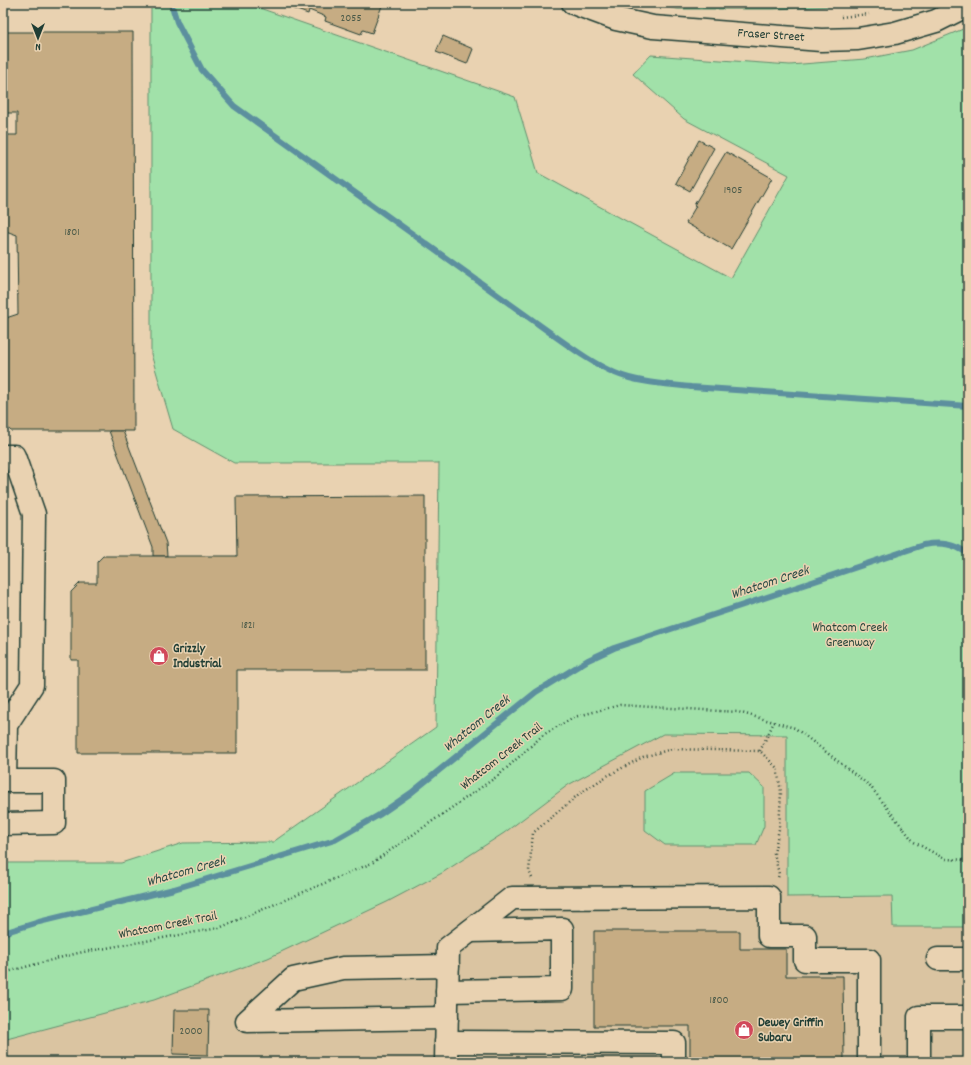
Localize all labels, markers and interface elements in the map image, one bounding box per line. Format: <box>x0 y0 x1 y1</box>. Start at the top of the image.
house number: 2055 <box>341 11 362 27</box>
north arrow <box>18 18 58 58</box>
street label: Fraser Street <box>737 24 805 48</box>
text: N <box>35 38 41 54</box>
house number: 1905 <box>724 183 742 199</box>
house number: 1801 <box>64 225 80 241</box>
water label: Whatcom Creek <box>728 561 813 605</box>
house number: 1821 <box>241 618 255 634</box>
park label: Whatcom Creek Greenway <box>812 619 888 653</box>
place label: Grizzly Industrial <box>173 640 222 674</box>
shop icon: Grizzly Industrial <box>148 645 170 667</box>
water label: Whatcom Creek <box>439 690 516 757</box>
street label: Whatcom Creek Trail <box>457 719 547 795</box>
water label: Whatcom Creek <box>144 851 229 893</box>
street label: Whatcom Creek Trail <box>117 907 219 945</box>
house number: 1800 <box>710 993 728 1009</box>
place label: Dewey Griffin Subaru <box>758 1014 823 1048</box>
shop icon: Dewey Griffin Subaru <box>733 1019 755 1041</box>
house number: 2000 <box>180 1024 202 1040</box>

